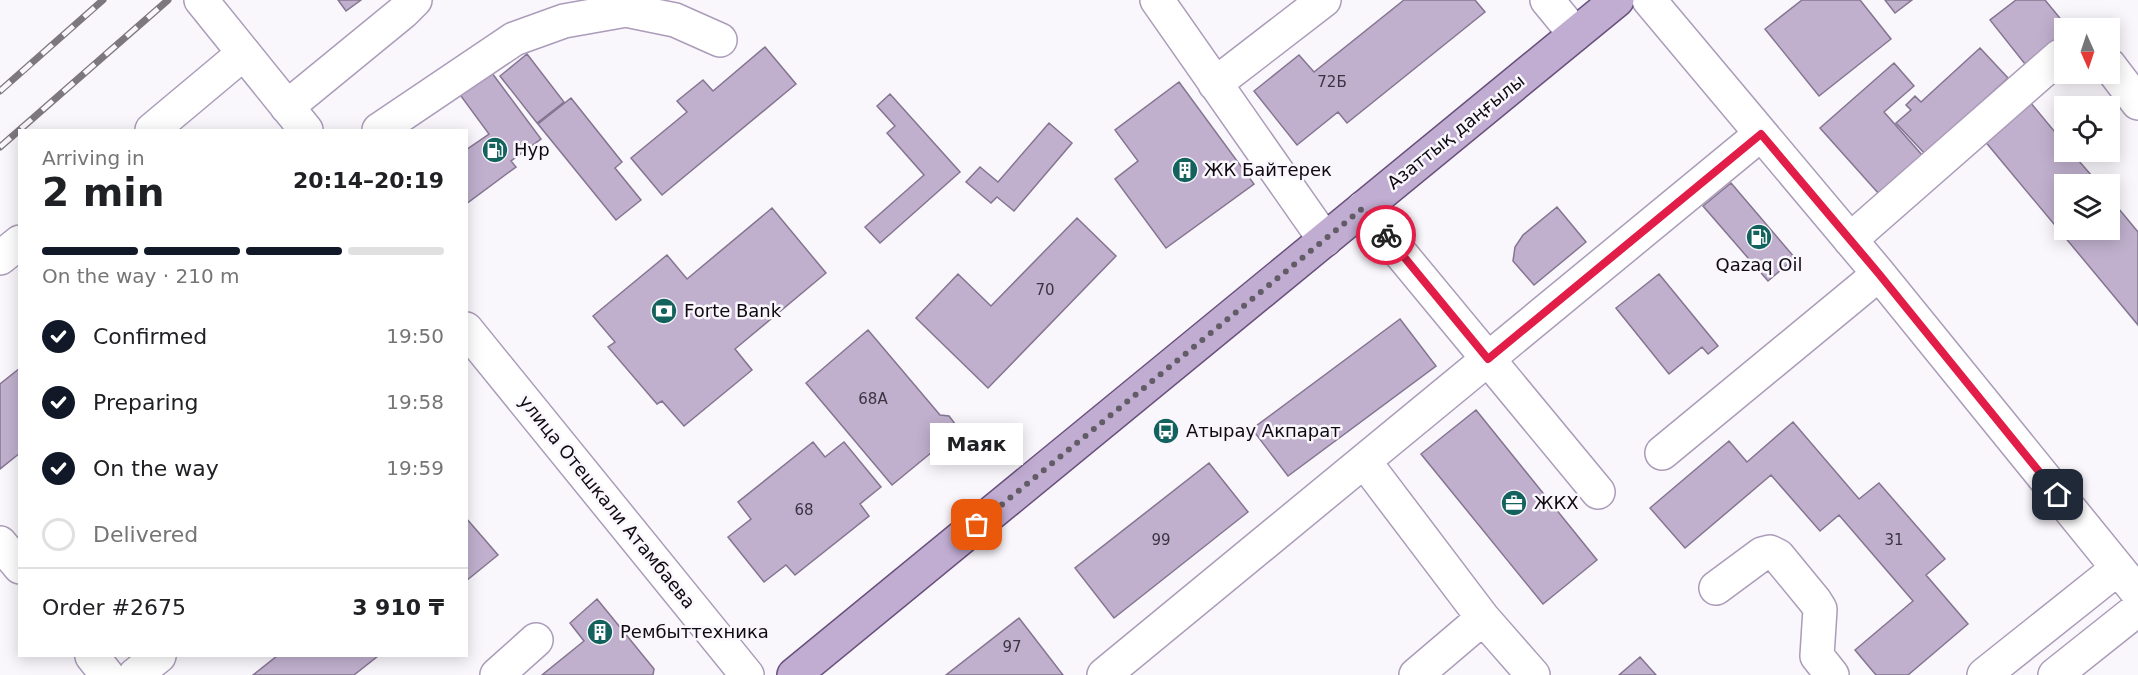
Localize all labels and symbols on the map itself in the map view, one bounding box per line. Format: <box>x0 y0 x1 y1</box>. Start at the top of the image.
north arrow <box>2054 18 2120 84</box>
street label: Азаттық даңғылы <box>1383 70 1529 193</box>
house number: 72Б <box>1317 73 1347 91</box>
fuel station icon: Нур <box>480 135 510 165</box>
place label: Нур <box>514 139 550 160</box>
building icon: ЖК Байтерек <box>1170 155 1200 185</box>
place label: ЖК Байтерек <box>1204 159 1332 180</box>
courier <box>1356 205 1416 265</box>
fuel station icon: Qazaq Oil <box>1744 222 1774 252</box>
place label: Qazaq Oil <box>1716 254 1803 275</box>
house number: 70 <box>1035 281 1055 299</box>
bank icon: Forte Bank <box>649 296 679 326</box>
place label: Forte Bank <box>684 300 782 321</box>
house number: 68А <box>858 390 888 408</box>
street label: улица Отешкали Атамбаева <box>515 391 700 612</box>
bus stop icon: Атырау Акпарат <box>1151 416 1181 446</box>
place label: Атырау Акпарат <box>1186 420 1341 441</box>
callout: Маяк <box>930 423 1024 465</box>
pin <box>2032 469 2083 520</box>
office icon: ЖКХ <box>1499 488 1529 518</box>
place label: ЖКХ <box>1534 492 1579 513</box>
pin <box>951 499 1002 550</box>
house number: 68 <box>794 501 814 519</box>
house number: 99 <box>1151 531 1171 549</box>
house number: 31 <box>1884 531 1904 549</box>
building icon: Рембыттехника <box>585 617 615 647</box>
place label: Рембыттехника <box>620 621 769 642</box>
house number: 97 <box>1002 638 1022 656</box>

